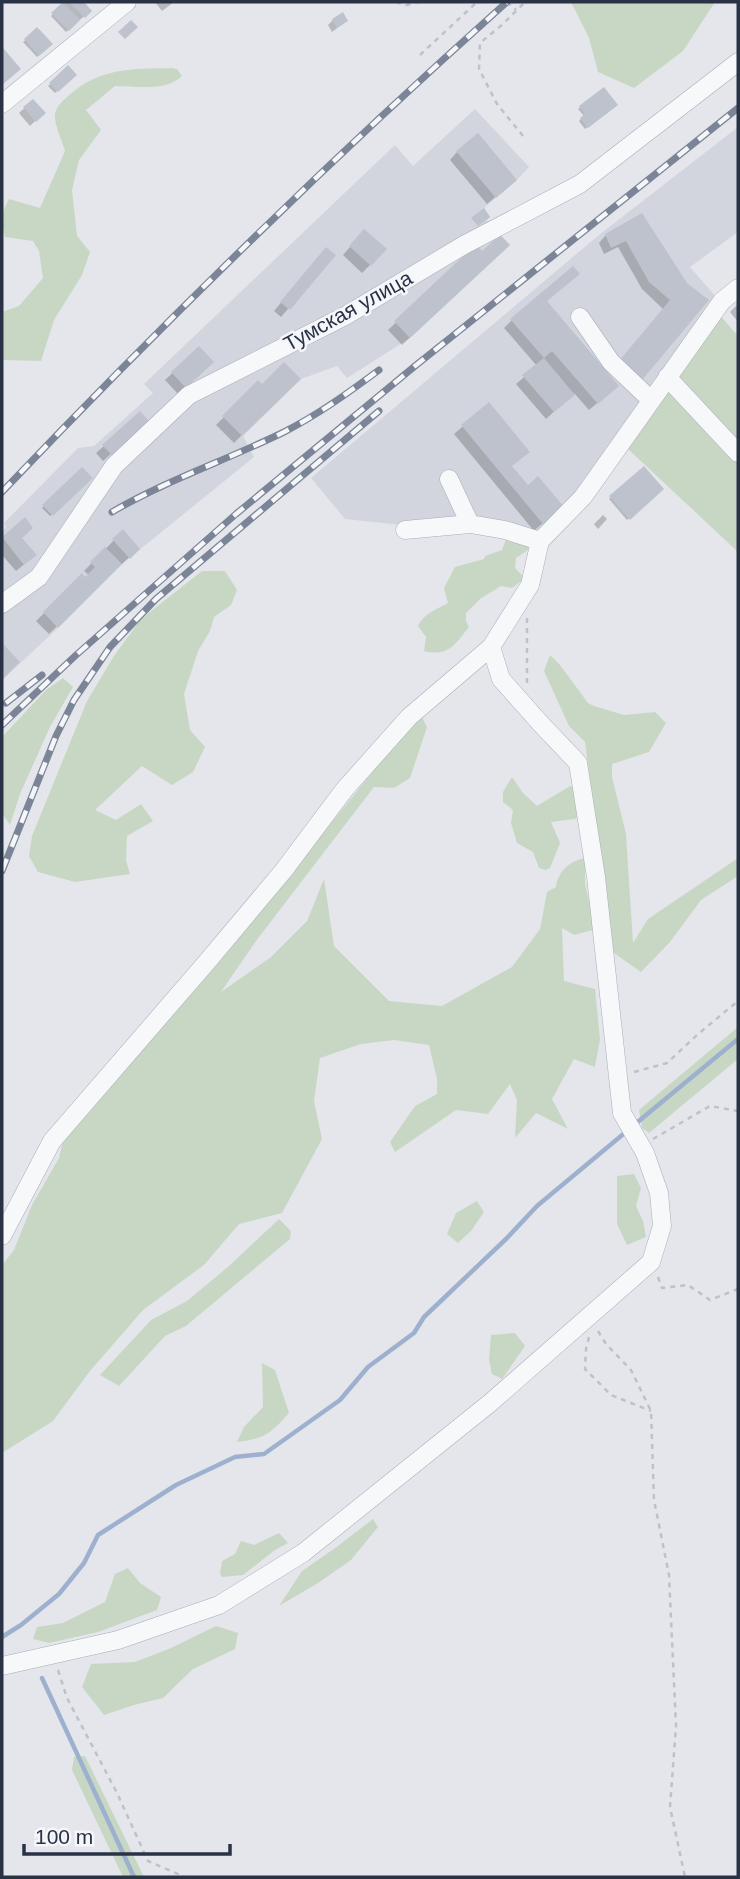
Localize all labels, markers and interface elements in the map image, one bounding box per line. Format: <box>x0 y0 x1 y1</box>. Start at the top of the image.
street label: Тумская улица <box>280 266 416 355</box>
scale bar <box>24 1812 231 1856</box>
text: 100 m <box>35 1825 93 1848</box>

